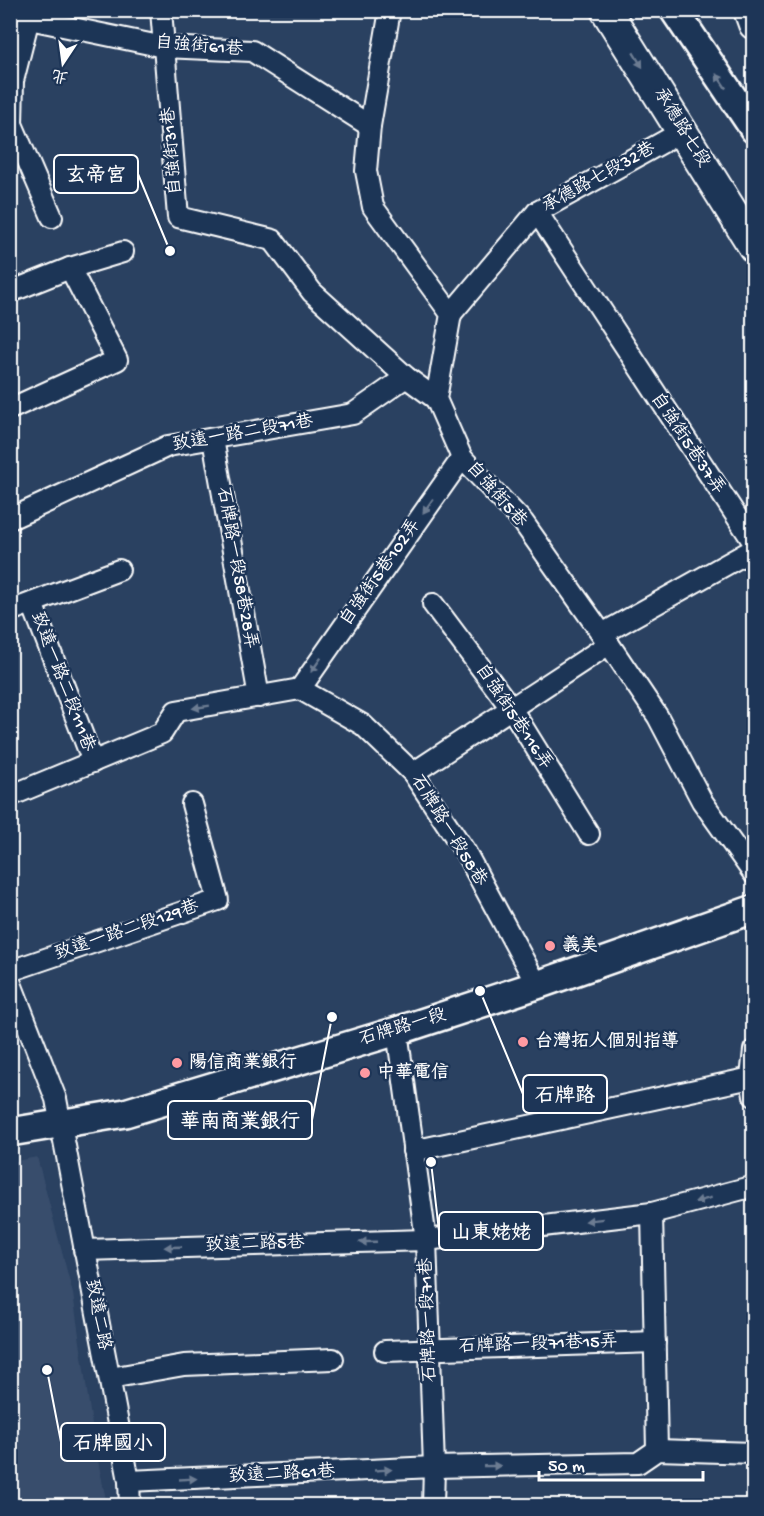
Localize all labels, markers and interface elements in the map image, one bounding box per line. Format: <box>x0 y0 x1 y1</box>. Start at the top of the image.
street label: 自強街61巷 <box>154 32 244 61</box>
north arrow <box>33 33 93 93</box>
one-way arrow <box>633 51 644 68</box>
text: 北 <box>50 63 70 86</box>
one-way arrow <box>716 73 727 89</box>
street label: 承德路七段 <box>648 84 715 172</box>
street label: 自強街31巷 <box>158 106 187 196</box>
street label: 承德路七段32巷 <box>538 137 659 218</box>
callout: 玄帝宮 <box>54 155 138 193</box>
text: 玄帝宮 <box>66 164 126 189</box>
street label: 自強街5巷37弄 <box>645 389 730 499</box>
street label: 致遠一路二段71巷 <box>171 410 315 457</box>
street label: 自強街5巷 <box>461 457 532 532</box>
street label: 石牌路一段58巷28弄 <box>211 485 262 651</box>
one-way arrow <box>422 497 434 513</box>
street label: 自強街5巷102弄 <box>336 515 426 631</box>
street label: 致遠一路二段111巷 <box>26 609 99 755</box>
one-way arrow <box>310 657 322 673</box>
street label: 自強街5巷116弄 <box>470 660 557 774</box>
one-way arrow <box>192 702 211 711</box>
street label: 石牌路一段58巷 <box>405 771 491 891</box>
street label: 致遠一路二段129巷 <box>52 896 202 966</box>
place label: 義美 <box>562 934 598 957</box>
marker: 義美 <box>543 939 557 953</box>
street label: 石牌路一段 <box>357 1004 449 1051</box>
place label: 台灣拓人個別指導 <box>535 1031 679 1053</box>
marker: 台灣拓人個別指導 <box>516 1035 530 1049</box>
place label: 陽信商業銀行 <box>189 1052 297 1074</box>
marker: 陽信商業銀行 <box>170 1056 184 1070</box>
place label: 中華電信 <box>377 1062 449 1084</box>
marker: 中華電信 <box>358 1066 372 1080</box>
callout: 石牌路 <box>523 1075 607 1113</box>
text: 石牌路 <box>535 1084 595 1109</box>
callout: 華南商業銀行 <box>168 1101 312 1139</box>
text: 華南商業銀行 <box>180 1110 300 1135</box>
one-way arrow <box>694 1196 712 1205</box>
callout: 山東姥姥 <box>439 1212 543 1250</box>
one-way arrow <box>584 1216 603 1225</box>
text: 山東姥姥 <box>451 1221 531 1246</box>
street label: 致遠二路5巷 <box>205 1232 305 1257</box>
one-way arrow <box>358 1237 377 1247</box>
one-way arrow <box>163 1242 182 1252</box>
street label: 石牌路一段71巷 <box>415 1257 442 1383</box>
street label: 致遠二路 <box>80 1277 115 1352</box>
street label: 石牌路一段71巷15弄 <box>458 1331 618 1358</box>
callout: 石牌國小 <box>61 1423 165 1461</box>
text: 石牌國小 <box>73 1432 153 1457</box>
scale bar <box>539 1444 702 1482</box>
text: 50 m <box>548 1457 585 1478</box>
street label: 致遠二路61巷 <box>228 1461 336 1488</box>
one-way arrow <box>483 1462 502 1471</box>
one-way arrow <box>373 1466 392 1475</box>
one-way arrow <box>178 1474 197 1483</box>

